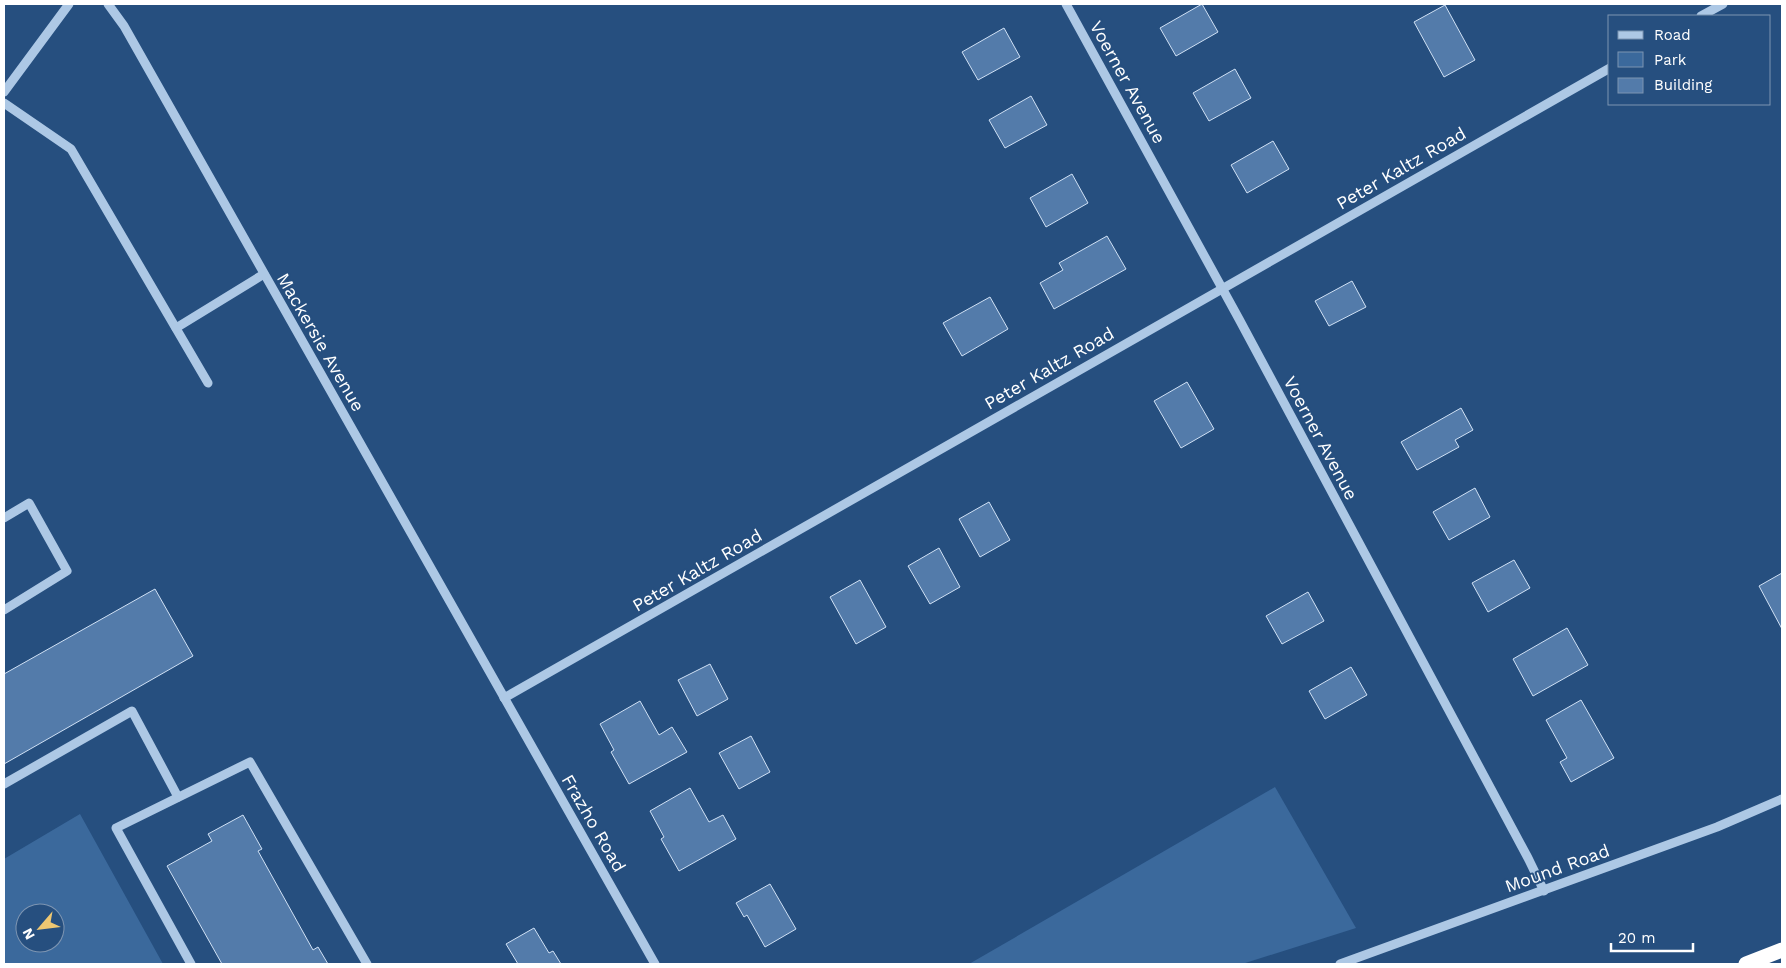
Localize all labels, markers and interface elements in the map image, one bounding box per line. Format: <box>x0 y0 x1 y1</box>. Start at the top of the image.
legend <box>1608 15 1771 105</box>
street label: Voerner Avenue <box>1086 17 1170 147</box>
text: Road <box>1654 26 1691 44</box>
text: Park <box>1654 51 1687 69</box>
text: Building <box>1654 76 1712 94</box>
street label: Peter Kaltz Road <box>1333 122 1469 214</box>
street label: Mackersie Avenue <box>273 269 369 415</box>
street label: Peter Kaltz Road <box>981 322 1117 414</box>
street label: Voerner Avenue <box>1280 373 1362 503</box>
street label: Peter Kaltz Road <box>629 524 765 616</box>
street label: Frazho Road <box>558 770 630 876</box>
street label: Mound Road <box>1502 839 1612 897</box>
north arrow <box>15 903 65 953</box>
scale bar <box>1611 920 1694 952</box>
text: N <box>19 926 38 942</box>
text: 20 m <box>1618 929 1656 947</box>

